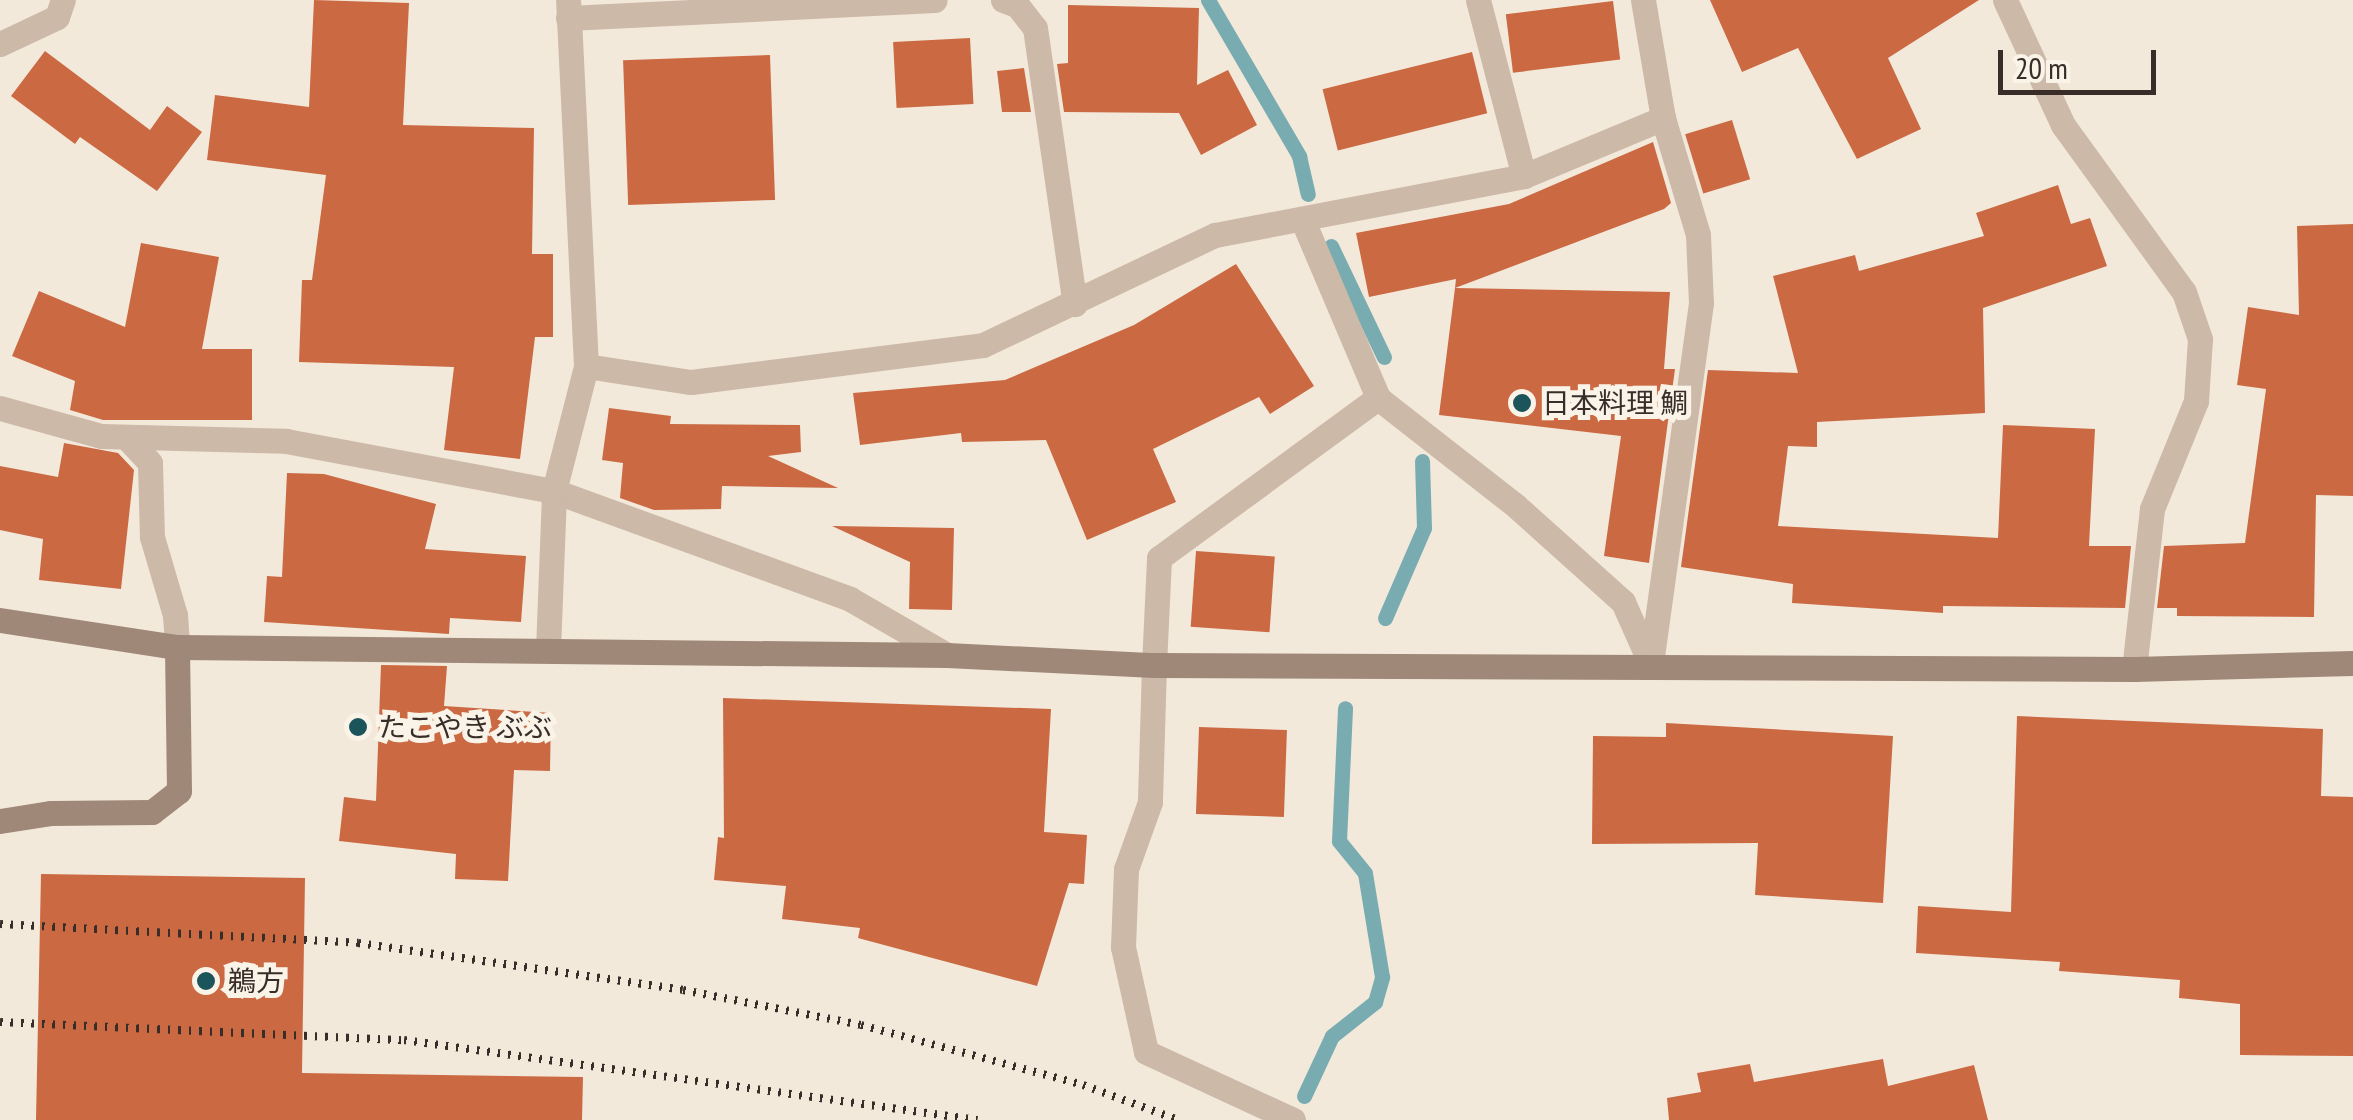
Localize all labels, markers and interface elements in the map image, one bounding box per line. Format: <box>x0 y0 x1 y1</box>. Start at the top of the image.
scale bar <box>2003 30 2160 92</box>
text: 20 m <box>2015 48 2068 87</box>
place label: 日本料理 鯛 <box>1542 386 1688 420</box>
marker: 日本料理 鯛 <box>1511 392 1533 414</box>
place label: たこやき ぶぶ <box>378 710 552 744</box>
marker: たこやき ぶぶ <box>347 716 369 738</box>
place label: 鵜方 <box>228 964 284 998</box>
marker: 鵜方 <box>193 968 219 994</box>

